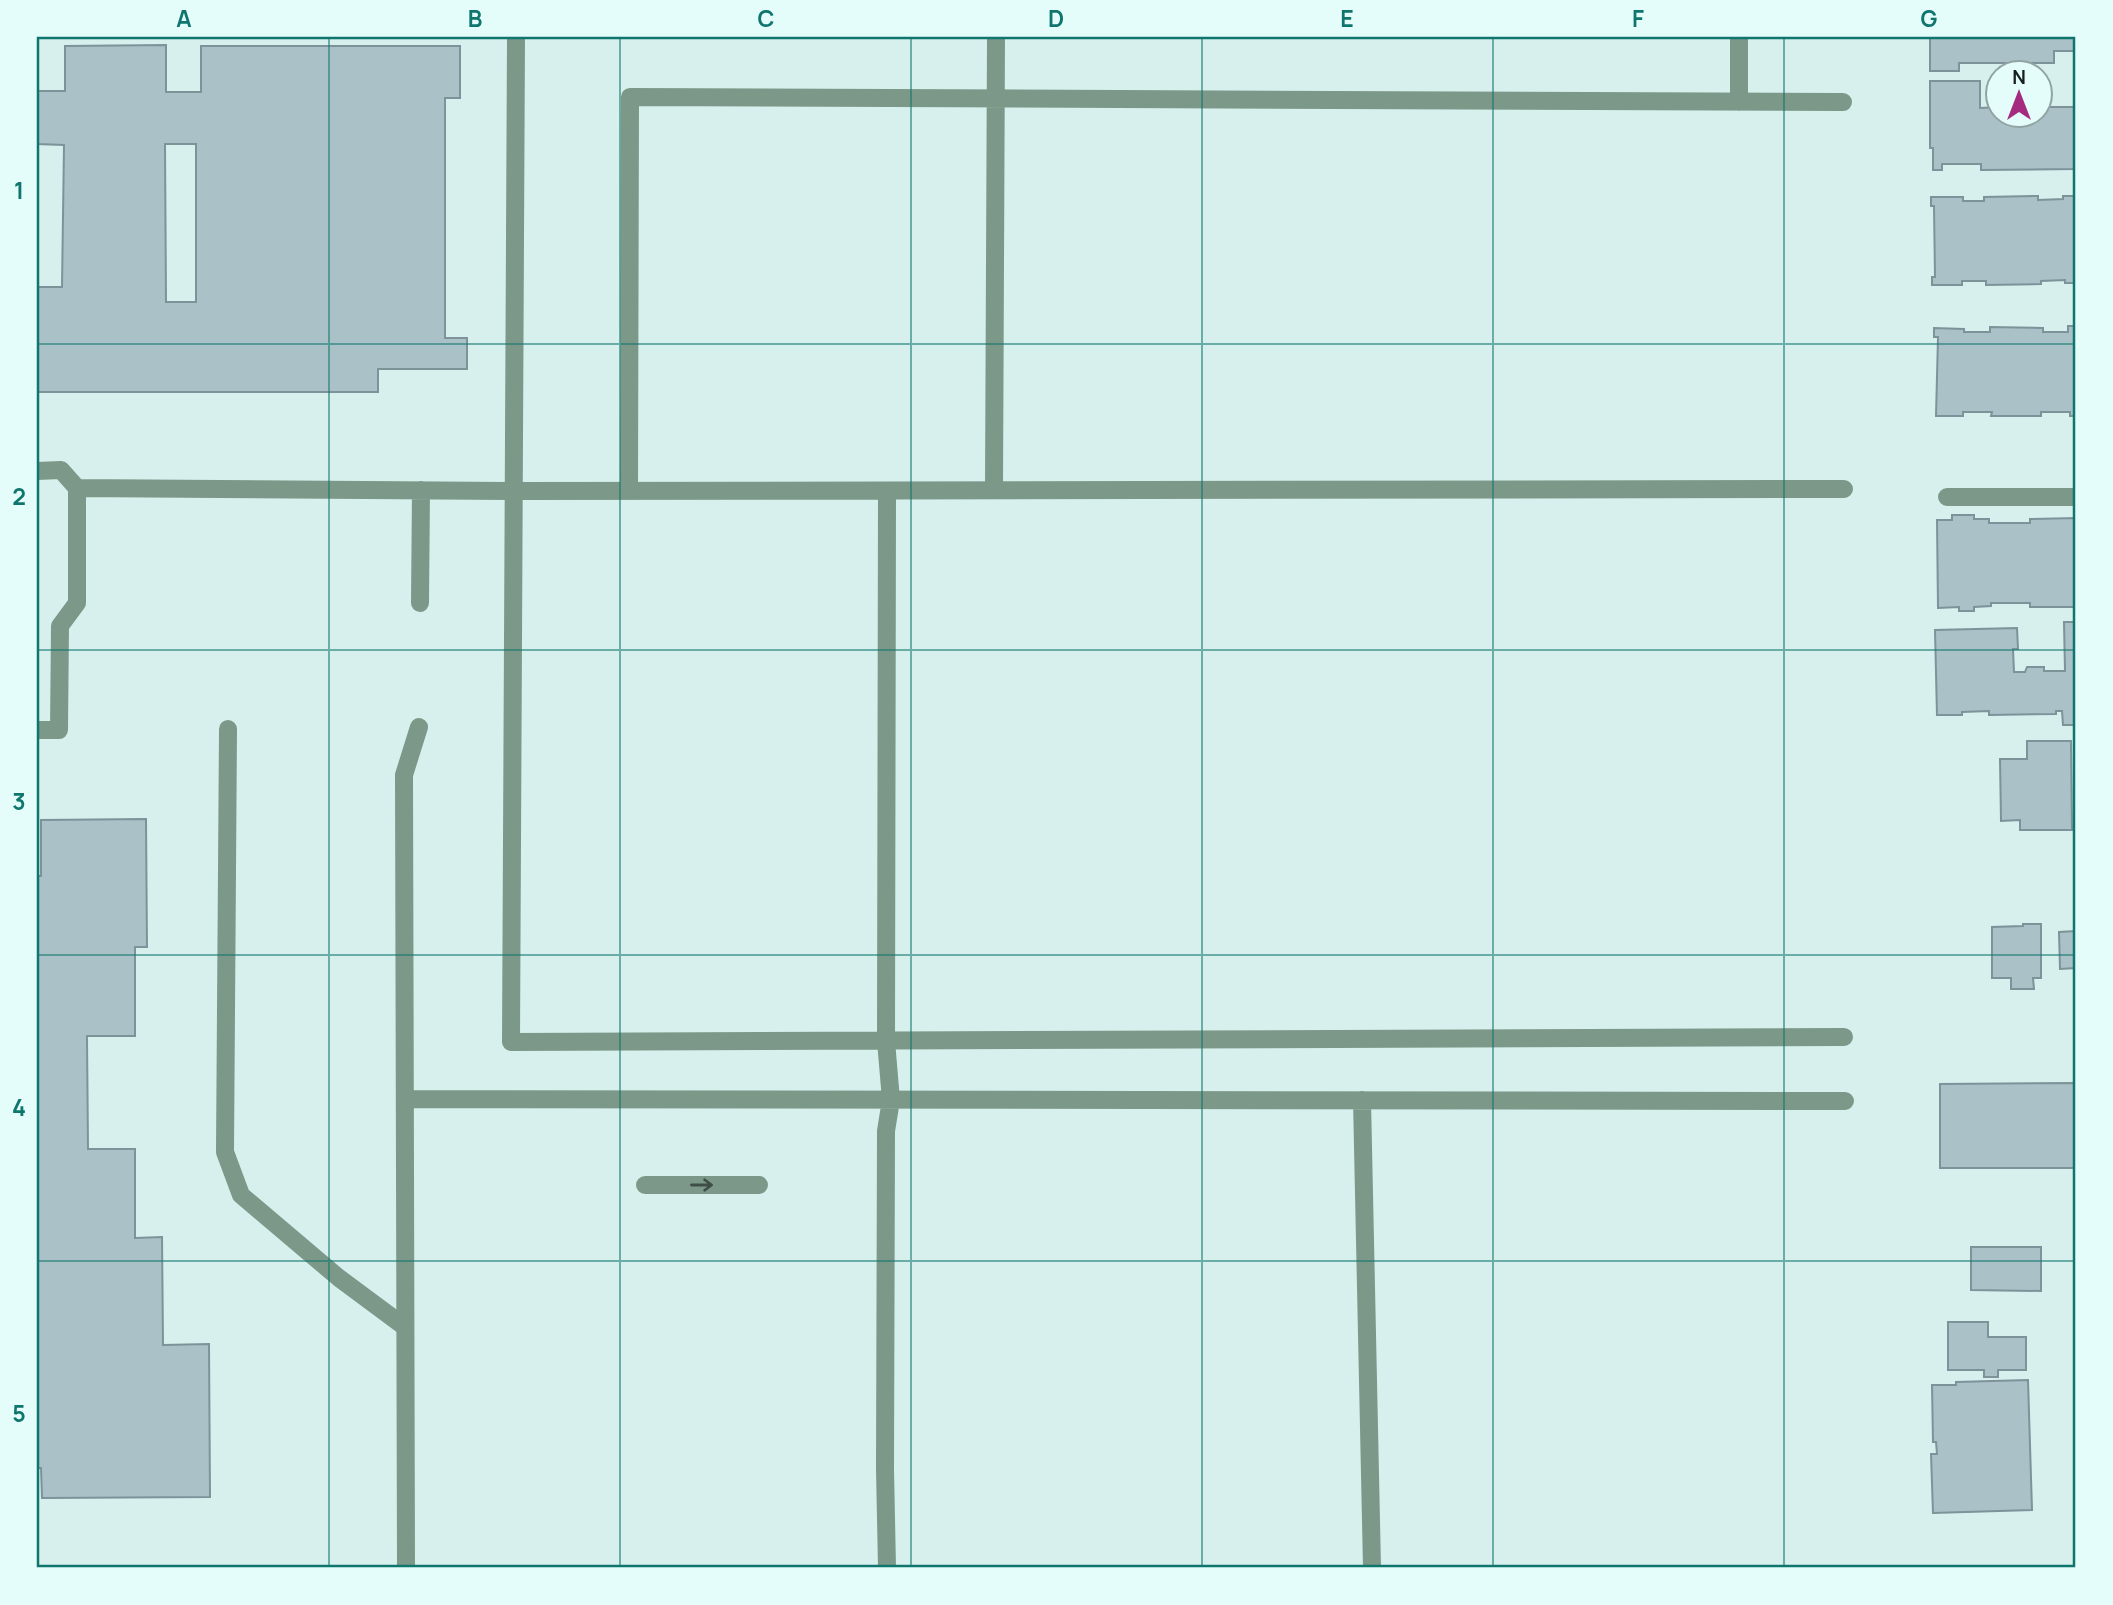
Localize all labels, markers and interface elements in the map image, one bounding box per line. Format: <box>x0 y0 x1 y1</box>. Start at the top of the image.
text: A <box>176 2 192 34</box>
text: B <box>468 2 482 34</box>
text: C <box>758 2 775 34</box>
text: D <box>1048 2 1064 34</box>
text: E <box>1340 2 1354 34</box>
text: F <box>1632 2 1644 34</box>
text: G <box>1921 2 1938 34</box>
north arrow <box>1983 60 2054 130</box>
text: N <box>2012 64 2026 90</box>
text: 1 <box>14 174 24 206</box>
text: 2 <box>12 480 26 512</box>
text: 3 <box>12 785 26 817</box>
text: 4 <box>12 1091 26 1123</box>
one-way arrow <box>690 1178 713 1192</box>
text: 5 <box>12 1397 26 1429</box>

